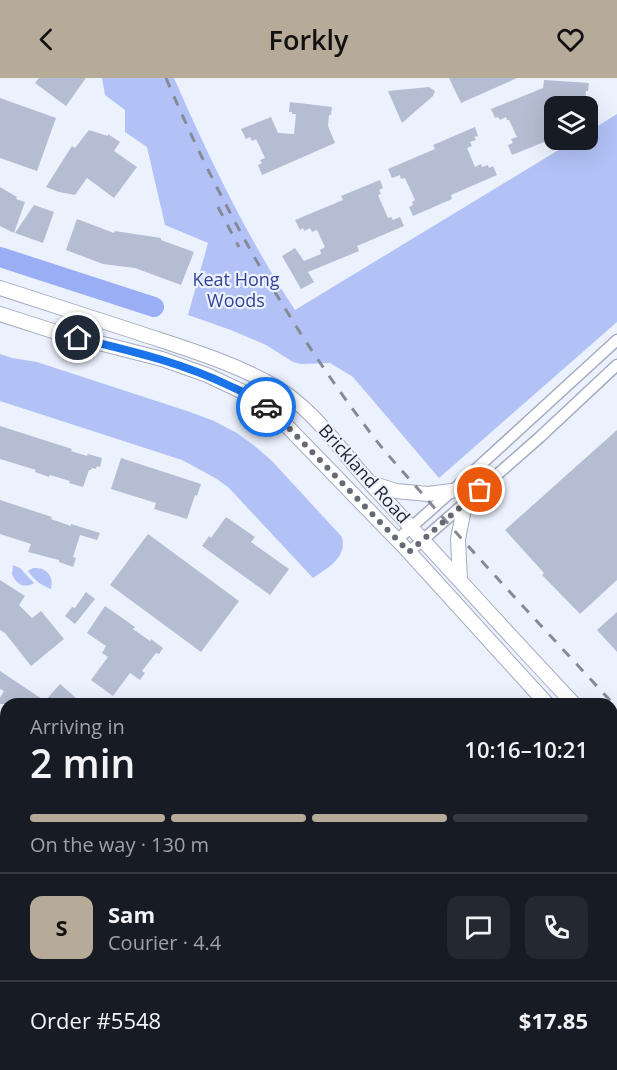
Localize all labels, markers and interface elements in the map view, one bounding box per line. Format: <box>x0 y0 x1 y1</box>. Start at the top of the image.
text: Forkly <box>269 21 348 58</box>
icon: back <box>30 23 63 56</box>
icon: heart <box>554 23 587 56</box>
map controls <box>544 96 598 150</box>
button: layers <box>544 96 598 150</box>
park label: Keat Hong Woods <box>192 267 280 312</box>
pin <box>52 312 103 363</box>
icon: home <box>61 321 94 354</box>
courier <box>236 377 296 437</box>
icon: car <box>250 391 283 424</box>
street label: Brickland Road <box>314 419 416 528</box>
pin <box>454 464 505 515</box>
icon: bag <box>463 473 496 506</box>
text: Arriving in <box>30 713 125 740</box>
text: 10:16–10:21 <box>464 734 588 764</box>
text: 2 min <box>30 736 135 789</box>
text: On the way · 130 m <box>30 831 209 858</box>
button: chat <box>447 896 510 959</box>
button: phone <box>525 896 588 959</box>
text: Sam <box>108 899 155 929</box>
text: S <box>55 912 68 942</box>
text: Courier · 4.4 <box>108 929 221 956</box>
text: Order #5548 <box>30 1005 161 1035</box>
text: $17.85 <box>519 1005 588 1035</box>

